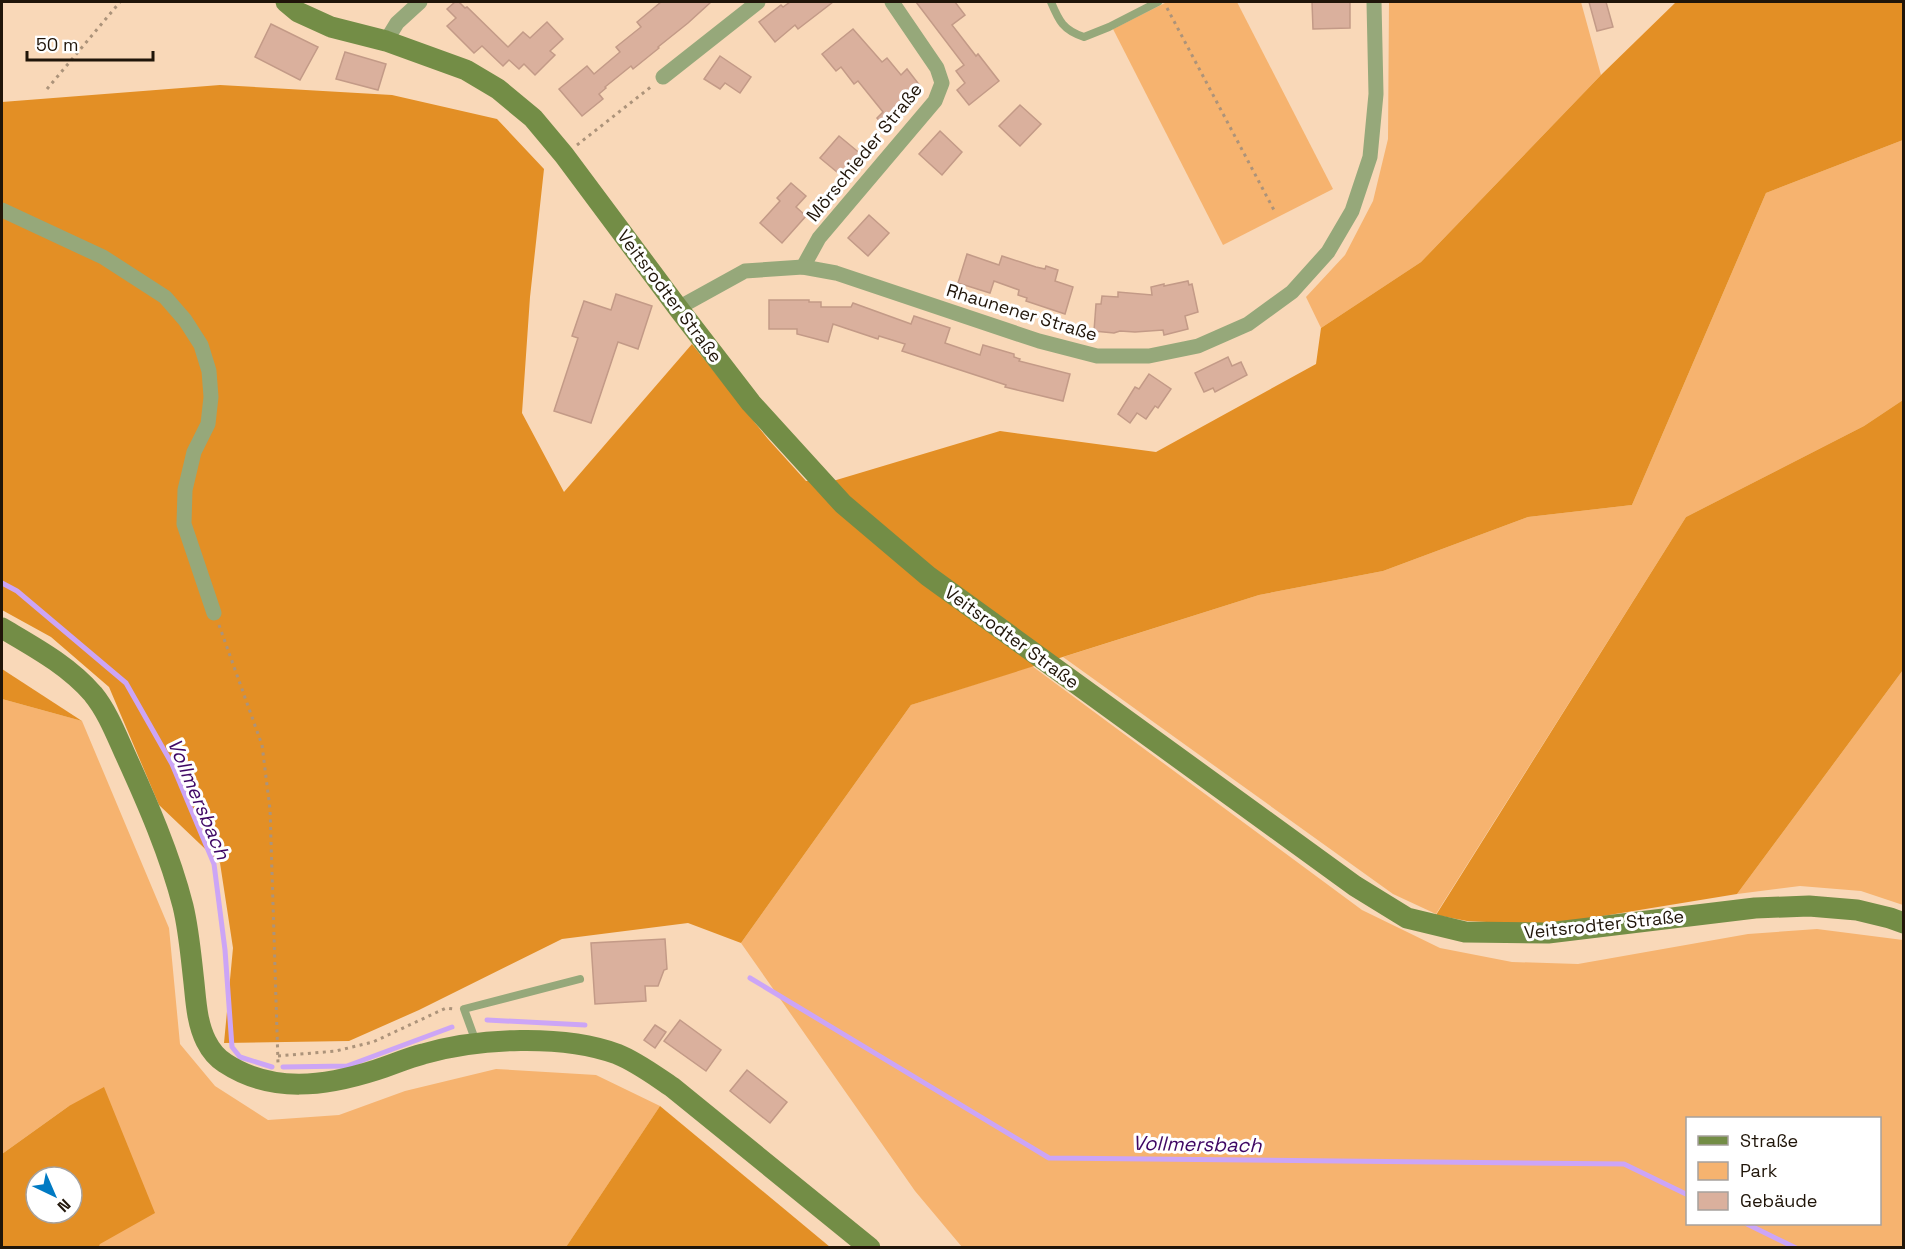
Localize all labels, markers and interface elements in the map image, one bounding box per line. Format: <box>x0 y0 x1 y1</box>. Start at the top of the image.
scale bar <box>27 24 153 62</box>
text: 50 m <box>36 33 78 56</box>
street label: Mörschieder Straße <box>801 78 927 226</box>
street label: Veitsrodter Straße <box>612 225 728 367</box>
street label: Rhaunener Straße <box>944 278 1100 346</box>
street label: Veitsrodter Straße <box>940 580 1084 694</box>
water label: Vollmersbach <box>162 735 236 864</box>
street label: Veitsrodter Straße <box>1523 904 1685 944</box>
legend <box>1686 1117 1881 1225</box>
text: Straße <box>1740 1129 1798 1152</box>
water label: Vollmersbach <box>1132 1130 1262 1158</box>
text: Park <box>1740 1159 1778 1182</box>
north arrow <box>24 1165 84 1225</box>
text: Gebäude <box>1740 1189 1818 1212</box>
text: N <box>53 1194 75 1217</box>

